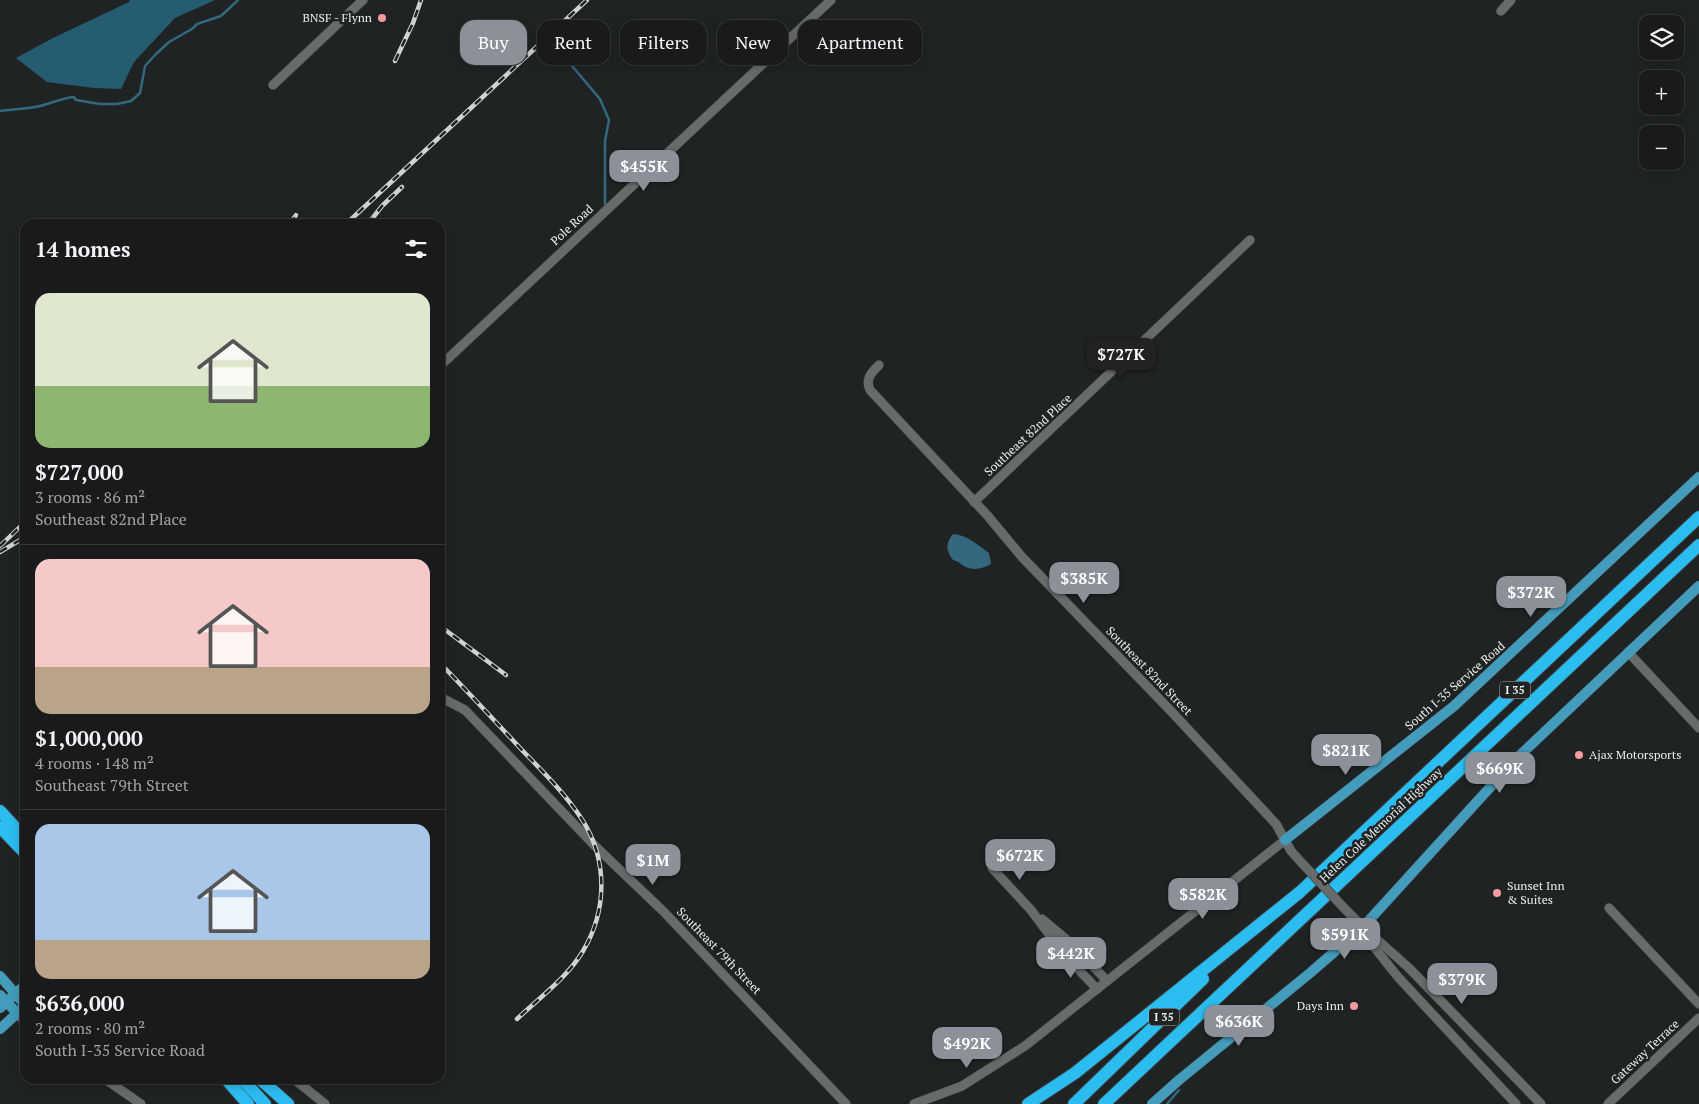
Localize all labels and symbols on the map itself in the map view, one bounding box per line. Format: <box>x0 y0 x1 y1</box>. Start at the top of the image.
place label: BNSF - Flynn <box>302 10 372 25</box>
marker: BNSF - Flynn <box>376 12 388 24</box>
pin: $455K <box>609 150 679 192</box>
street label: Pole Road <box>547 201 596 248</box>
pin: $727K <box>1086 338 1156 380</box>
street label: Southeast 82nd Place <box>981 390 1074 479</box>
pin: $385K <box>1049 562 1119 604</box>
pin: $372K <box>1496 576 1566 618</box>
street label: Southeast 82nd Street <box>1103 623 1196 719</box>
street label: South I-35 Service Road <box>1402 638 1508 733</box>
road number: I 35 <box>1500 682 1530 698</box>
pin: $821K <box>1311 734 1381 776</box>
place label: Ajax Motorsports <box>1589 747 1681 762</box>
marker: Ajax Motorsports <box>1573 749 1585 761</box>
pin: $669K <box>1465 752 1535 794</box>
street label: Helen Cole Memorial Highway <box>1316 763 1446 885</box>
pin: $672K <box>985 838 1055 881</box>
pin: $1M <box>629 844 677 886</box>
pin: $582K <box>1168 878 1238 920</box>
place label: Sunset Inn & Suites <box>1507 878 1565 907</box>
marker: Sunset Inn & Suites <box>1491 887 1503 899</box>
street label: Southeast 79th Street <box>674 904 765 998</box>
pin: $591K <box>1310 918 1380 960</box>
pin: $442K <box>1036 936 1106 979</box>
pin: $379K <box>1427 962 1497 1005</box>
place label: Days Inn <box>1297 998 1344 1013</box>
marker: Days Inn <box>1348 1000 1360 1012</box>
pin: $636K <box>1204 1004 1274 1047</box>
road number: I 35 <box>1149 1009 1179 1026</box>
street label: Gateway Terrace <box>1607 1016 1682 1087</box>
pin: $492K <box>932 1026 1002 1069</box>

